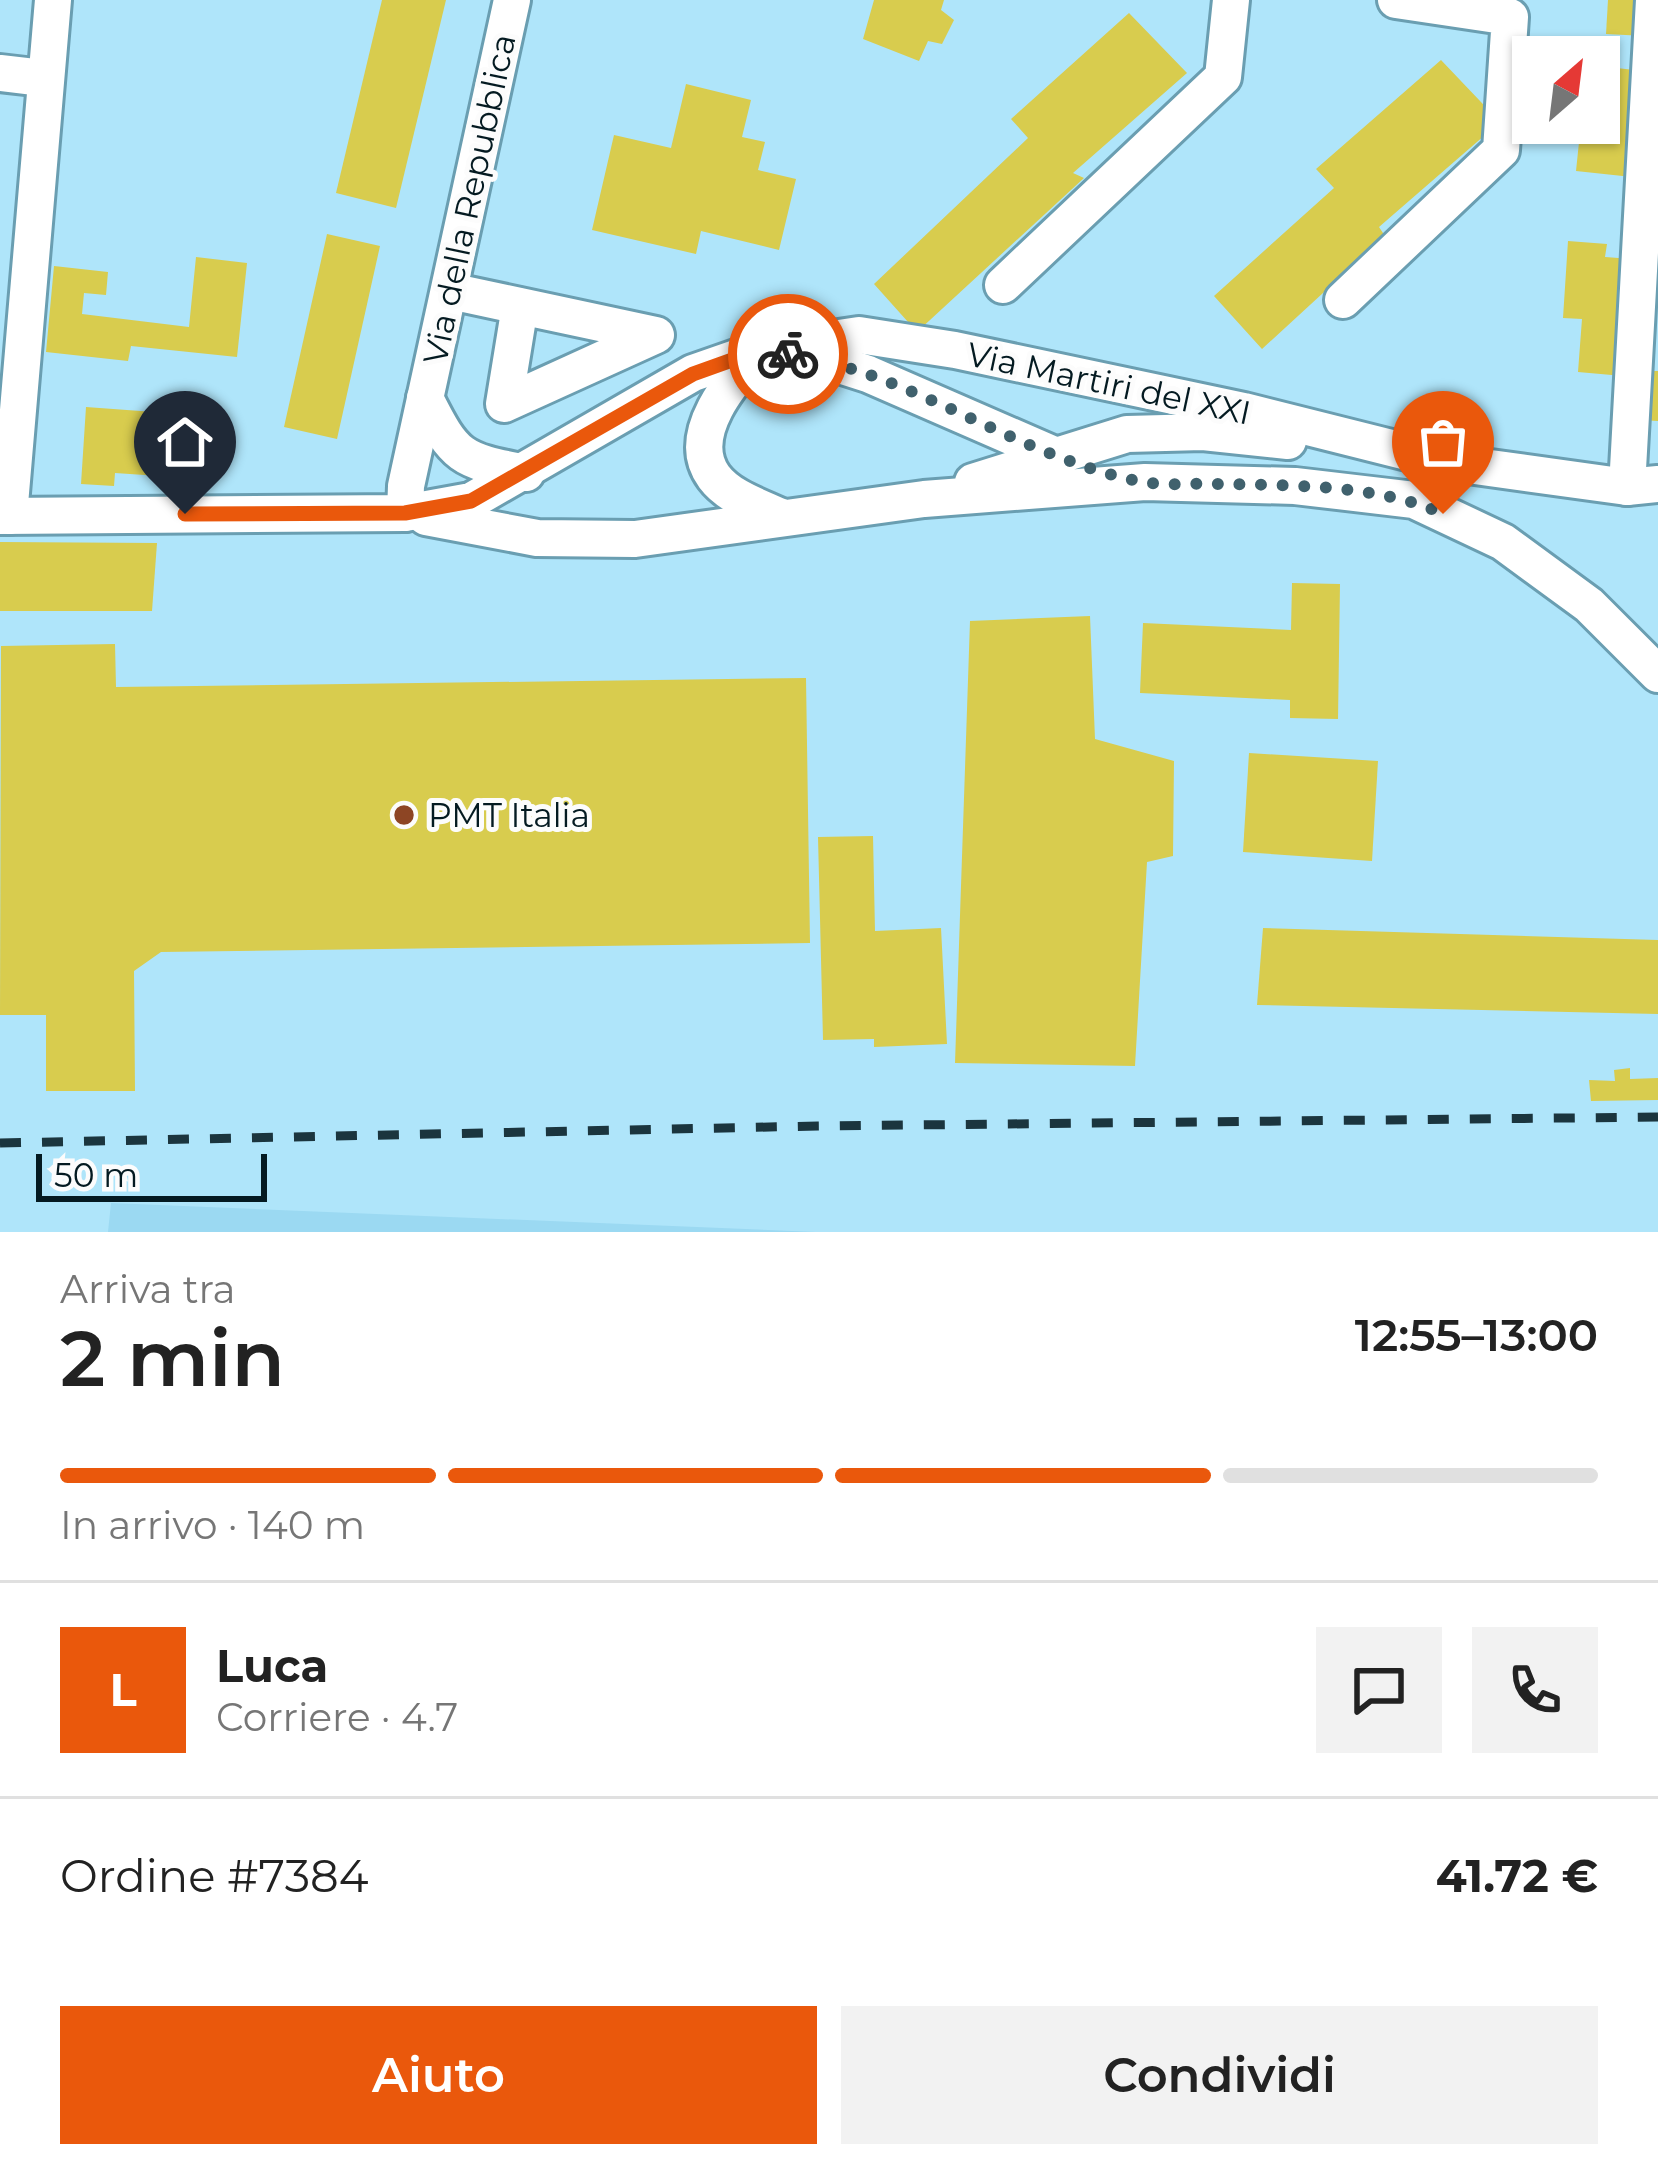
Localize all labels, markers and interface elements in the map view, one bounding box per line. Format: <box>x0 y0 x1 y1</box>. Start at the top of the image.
street label: Via della Repubblica <box>414 30 524 368</box>
north arrow <box>1512 36 1620 144</box>
map controls <box>1512 36 1620 144</box>
courier <box>728 294 848 414</box>
icon: bike <box>755 321 821 387</box>
street label: Via Martiri del XXI <box>964 333 1254 433</box>
pin <box>134 391 236 514</box>
pin <box>1392 391 1494 514</box>
icon: home <box>152 409 218 475</box>
icon: bag <box>1410 409 1476 475</box>
place label: PMT Italia <box>428 795 590 835</box>
marker: PMT Italia <box>391 802 417 828</box>
scale bar <box>36 1148 267 1201</box>
text: 50 m <box>54 1155 138 1195</box>
text: Arriva tra <box>60 1265 236 1313</box>
text: 12:55–13:00 <box>1355 1307 1598 1362</box>
text: 2 min <box>60 1310 285 1406</box>
text: In arrivo · 140 m <box>60 1501 365 1549</box>
button: chat <box>1316 1627 1442 1753</box>
button: phone <box>1472 1627 1598 1753</box>
text: Luca <box>216 1638 328 1693</box>
text: L <box>109 1662 137 1717</box>
text: Corriere · 4.7 <box>216 1693 458 1741</box>
text: Ordine #7384 <box>60 1848 369 1903</box>
text: 41.72 € <box>1436 1848 1598 1903</box>
button: Aiuto <box>60 2006 817 2144</box>
button: Condividi <box>841 2006 1598 2144</box>

